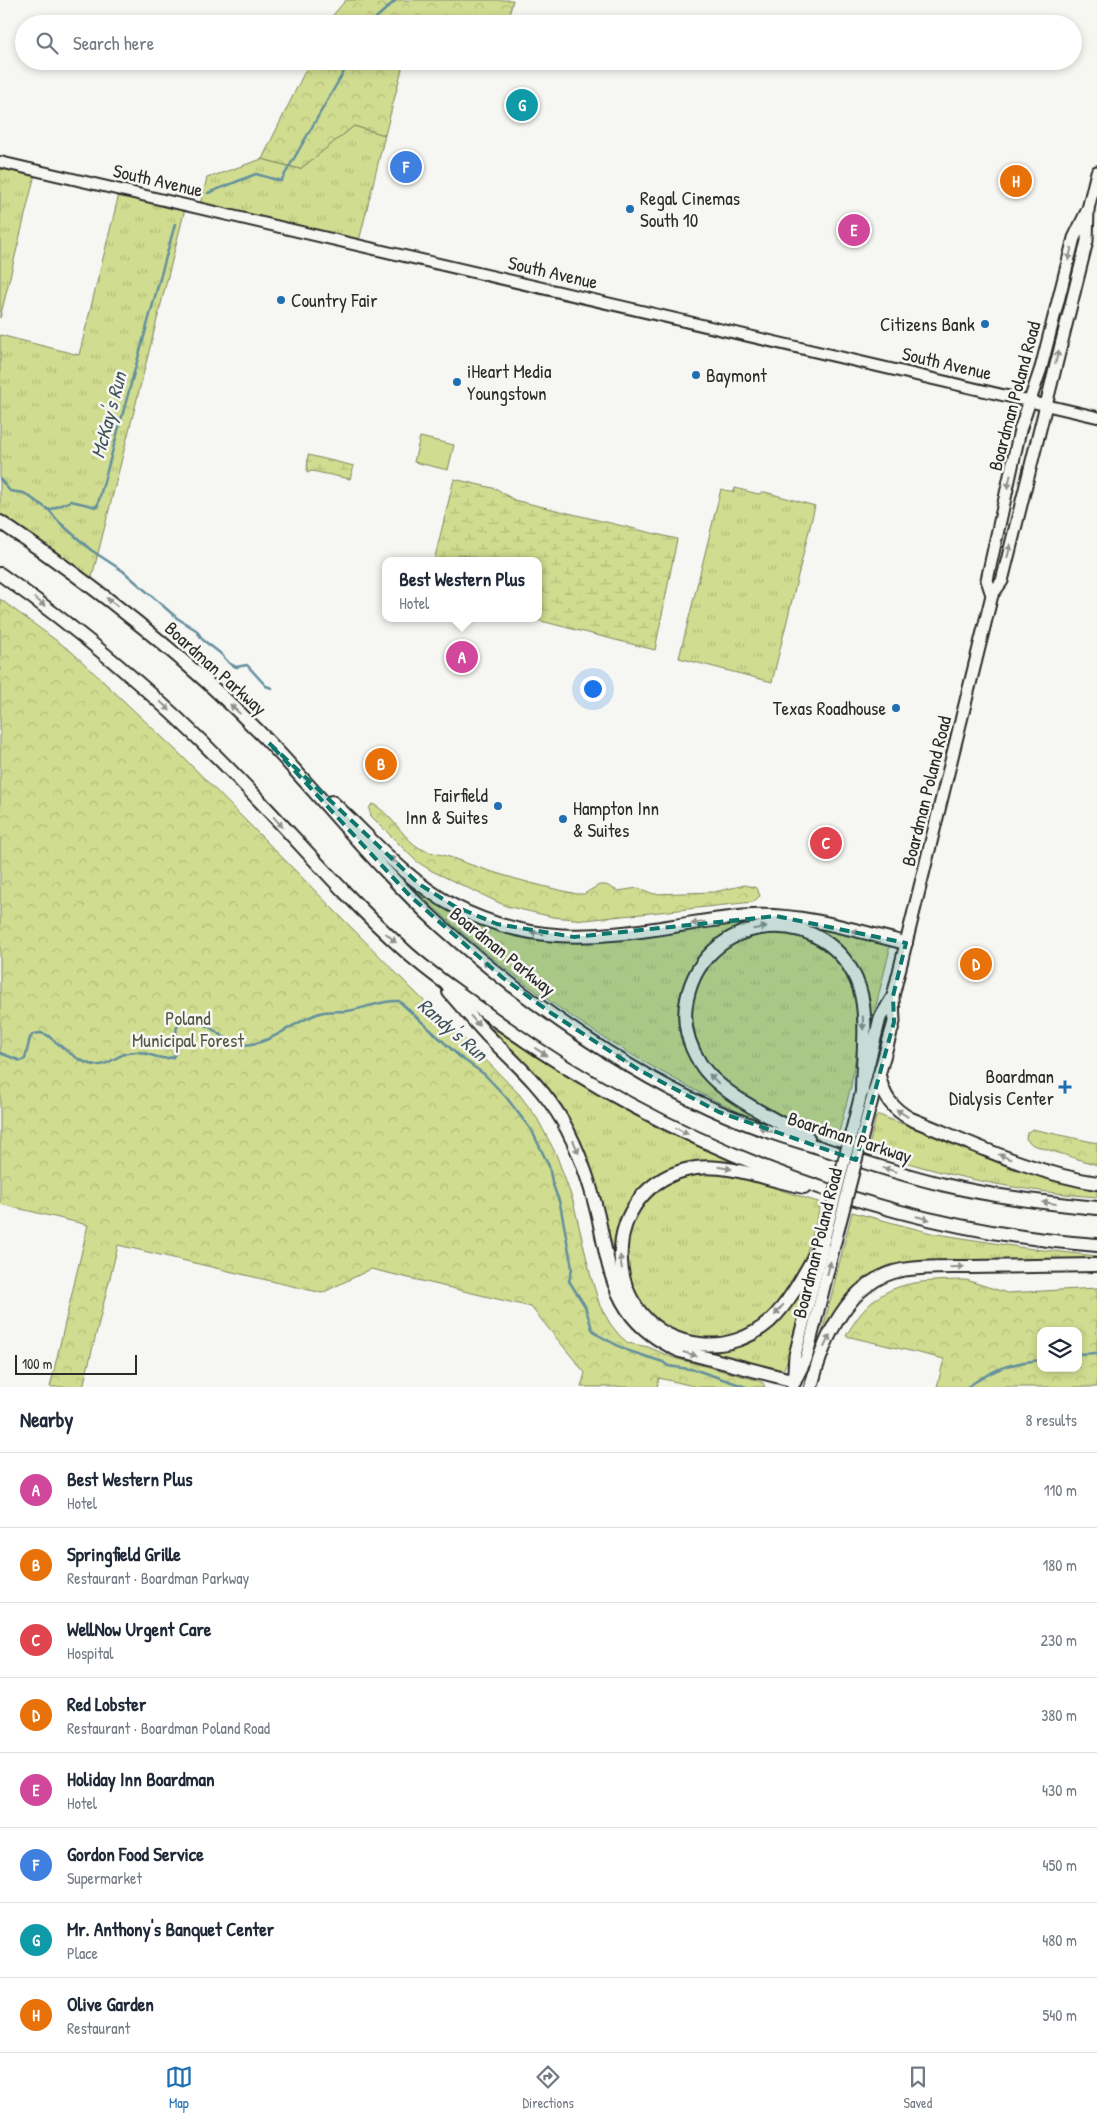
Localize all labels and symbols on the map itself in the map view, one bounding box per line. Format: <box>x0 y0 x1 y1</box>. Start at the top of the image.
pin: G <box>506 86 538 124</box>
pin: F <box>390 148 422 186</box>
street label: South Avenue <box>111 157 206 203</box>
pin: H <box>1000 162 1032 200</box>
place label: Regal Cinemas South 10 <box>640 185 740 233</box>
marker: Regal Cinemas South 10 <box>624 203 636 215</box>
pin: E <box>838 211 870 249</box>
one-way arrow <box>1065 247 1073 262</box>
street label: South Avenue <box>506 249 601 295</box>
place label: Country Fair <box>291 287 378 313</box>
marker: Country Fair <box>275 294 287 306</box>
place label: Citizens Bank <box>880 311 975 337</box>
marker: Citizens Bank <box>979 318 991 330</box>
street label: Boardman Poland Road <box>982 318 1047 474</box>
street label: South Avenue <box>900 340 995 386</box>
one-way arrow <box>1053 349 1061 365</box>
place label: iHeart Media Youngstown <box>467 358 552 406</box>
place label: Baymont <box>706 362 767 388</box>
water label: McKay's Run <box>84 367 134 461</box>
marker: Baymont <box>690 369 702 381</box>
marker: iHeart Media Youngstown <box>451 376 463 388</box>
one-way arrow <box>1005 474 1013 489</box>
one-way arrow <box>1005 543 1013 558</box>
one-way arrow <box>33 597 47 607</box>
one-way arrow <box>105 597 119 607</box>
street label: Boardman Parkway <box>159 615 273 721</box>
pin: A <box>446 638 478 676</box>
your location <box>580 676 606 702</box>
place label: Texas Roadhouse <box>773 695 886 721</box>
one-way arrow <box>158 700 170 712</box>
marker: Texas Roadhouse <box>890 702 902 714</box>
one-way arrow <box>229 703 241 715</box>
street label: Boardman Poland Road <box>895 713 957 869</box>
pin: B <box>365 745 397 783</box>
place label: Fairfield Inn & Suites <box>406 782 489 830</box>
place label: Hampton Inn & Suites <box>573 795 659 843</box>
marker: Fairfield Inn & Suites <box>492 800 504 812</box>
marker: Hampton Inn & Suites <box>557 813 569 825</box>
one-way arrow <box>273 815 284 828</box>
pin: C <box>810 824 842 862</box>
one-way arrow <box>389 855 401 867</box>
street label: Boardman Parkway <box>445 900 561 1002</box>
one-way arrow <box>690 919 706 927</box>
one-way arrow <box>752 924 768 932</box>
one-way arrow <box>851 928 866 936</box>
one-way arrow <box>528 929 544 937</box>
one-way arrow <box>385 932 397 944</box>
pin: D <box>960 945 992 983</box>
one-way arrow <box>482 960 495 971</box>
water label: Randy's Run <box>412 991 495 1069</box>
park label: Poland Municipal Forest <box>132 1005 244 1053</box>
one-way arrow <box>469 1015 481 1027</box>
one-way arrow <box>859 1015 867 1031</box>
one-way arrow <box>534 1047 547 1057</box>
one-way arrow <box>614 1054 627 1063</box>
place label: Boardman Dialysis Center <box>949 1063 1055 1111</box>
one-way arrow <box>708 1073 720 1085</box>
marker: Boardman Dialysis Center <box>1058 1080 1072 1094</box>
street label: Boardman Parkway <box>785 1105 915 1169</box>
one-way arrow <box>896 1108 909 1118</box>
one-way arrow <box>759 1126 774 1134</box>
one-way arrow <box>675 1128 689 1136</box>
one-way arrow <box>572 1140 580 1154</box>
one-way arrow <box>997 1153 1012 1161</box>
one-way arrow <box>717 1165 733 1173</box>
street label: Boardman Poland Road <box>786 1165 848 1321</box>
one-way arrow <box>882 1166 897 1174</box>
one-way arrow <box>1040 1199 1056 1207</box>
one-way arrow <box>916 1214 931 1222</box>
one-way arrow <box>617 1254 625 1270</box>
one-way arrow <box>825 1260 833 1275</box>
one-way arrow <box>949 1263 965 1271</box>
one-way arrow <box>774 1303 785 1316</box>
one-way arrow <box>824 1334 832 1348</box>
one-way arrow <box>682 1351 697 1359</box>
scale bar <box>15 1352 138 1375</box>

